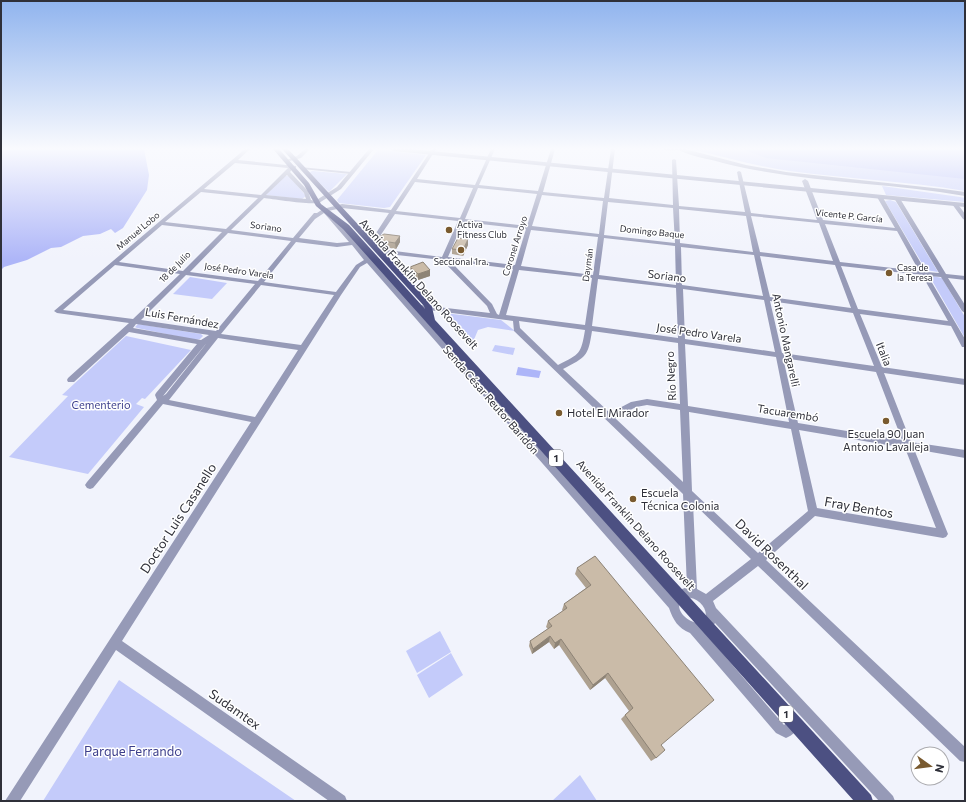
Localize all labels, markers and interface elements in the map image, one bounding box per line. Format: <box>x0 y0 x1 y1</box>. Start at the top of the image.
street label: Vicente P. García <box>815 206 884 225</box>
street label: Manuel Lobo <box>114 209 162 252</box>
street label: Coronel Arroyo <box>500 214 529 277</box>
street label: Avenida Franklin Delano Roosevelt <box>357 216 482 352</box>
street label: Soriano <box>250 219 283 234</box>
place label: Activa Fitness Club <box>457 219 507 240</box>
street label: Domingo Baque <box>619 223 685 240</box>
marker: Activa Fitness Club <box>444 225 454 235</box>
marker: Seccional 1ra. <box>456 245 466 255</box>
street label: 18 de Julio <box>156 248 193 285</box>
street label: Daymán <box>580 248 595 282</box>
place label: Seccional 1ra. <box>434 256 488 267</box>
street label: José Pedro Varela <box>204 260 275 281</box>
place label: Casa de la Teresa <box>897 262 933 283</box>
street label: Soriano <box>647 267 688 284</box>
marker: Casa de la Teresa <box>884 268 894 278</box>
street label: Antonio Mangarelli <box>770 292 803 388</box>
street label: Luis Fernández <box>144 305 220 330</box>
street label: José Pedro Varela <box>656 320 742 346</box>
street label: Italia <box>874 340 895 368</box>
street label: Senda César Reutor Baridón <box>441 343 542 456</box>
street label: Río Negro <box>663 350 678 401</box>
park label: Cementerio <box>71 398 131 411</box>
street label: Tacuarembó <box>756 401 820 424</box>
place label: Hotel El Mirador <box>567 406 650 419</box>
marker: Hotel El Mirador <box>554 408 564 418</box>
marker: Escuela 90 Juan Antonio Lavalleja <box>881 416 891 426</box>
place label: Escuela 90 Juan Antonio Lavalleja <box>843 427 929 453</box>
road number: 1 <box>549 450 563 466</box>
street label: Avenida Franklin Delano Roosevelt <box>574 457 699 593</box>
street label: Doctor Luis Casanello <box>136 460 220 576</box>
place label: Escuela Técnica Colonia <box>641 486 719 512</box>
street label: Fray Bentos <box>823 493 895 521</box>
marker: Escuela Técnica Colonia <box>628 494 638 504</box>
street label: David Rosenthal <box>732 515 812 593</box>
street label: Sudamtex <box>206 685 264 733</box>
road number: 1 <box>779 706 793 722</box>
park label: Parque Ferrando <box>84 743 182 759</box>
north arrow <box>910 746 950 786</box>
text: N <box>933 763 947 774</box>

